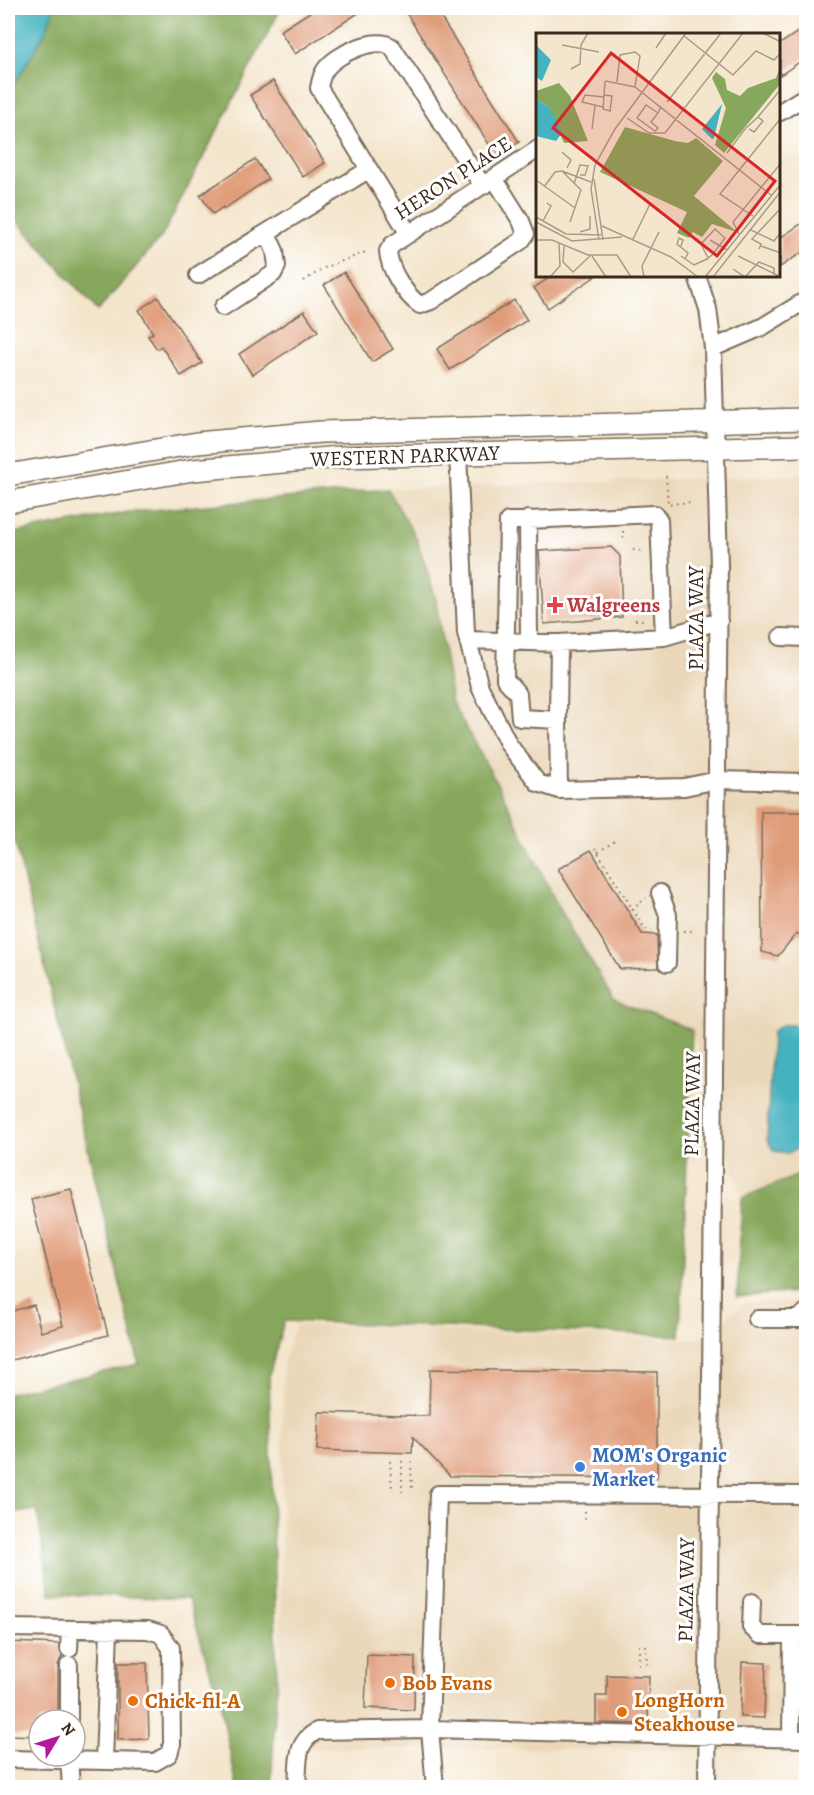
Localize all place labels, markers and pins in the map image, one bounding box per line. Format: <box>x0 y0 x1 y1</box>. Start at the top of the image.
place label: Walgreens <box>566 591 660 619</box>
marker: Walgreens <box>548 598 562 612</box>
place label: MOM's Organic Market <box>592 1441 727 1493</box>
marker: MOM's Organic Market <box>573 1460 587 1474</box>
place label: Bob Evans <box>402 1669 492 1697</box>
marker: Bob Evans <box>383 1676 397 1690</box>
place label: LongHorn Steakhouse <box>634 1686 735 1738</box>
place label: Chick-fil-A <box>145 1687 241 1715</box>
marker: Chick-fil-A <box>126 1694 140 1708</box>
marker: LongHorn Steakhouse <box>615 1705 629 1719</box>

